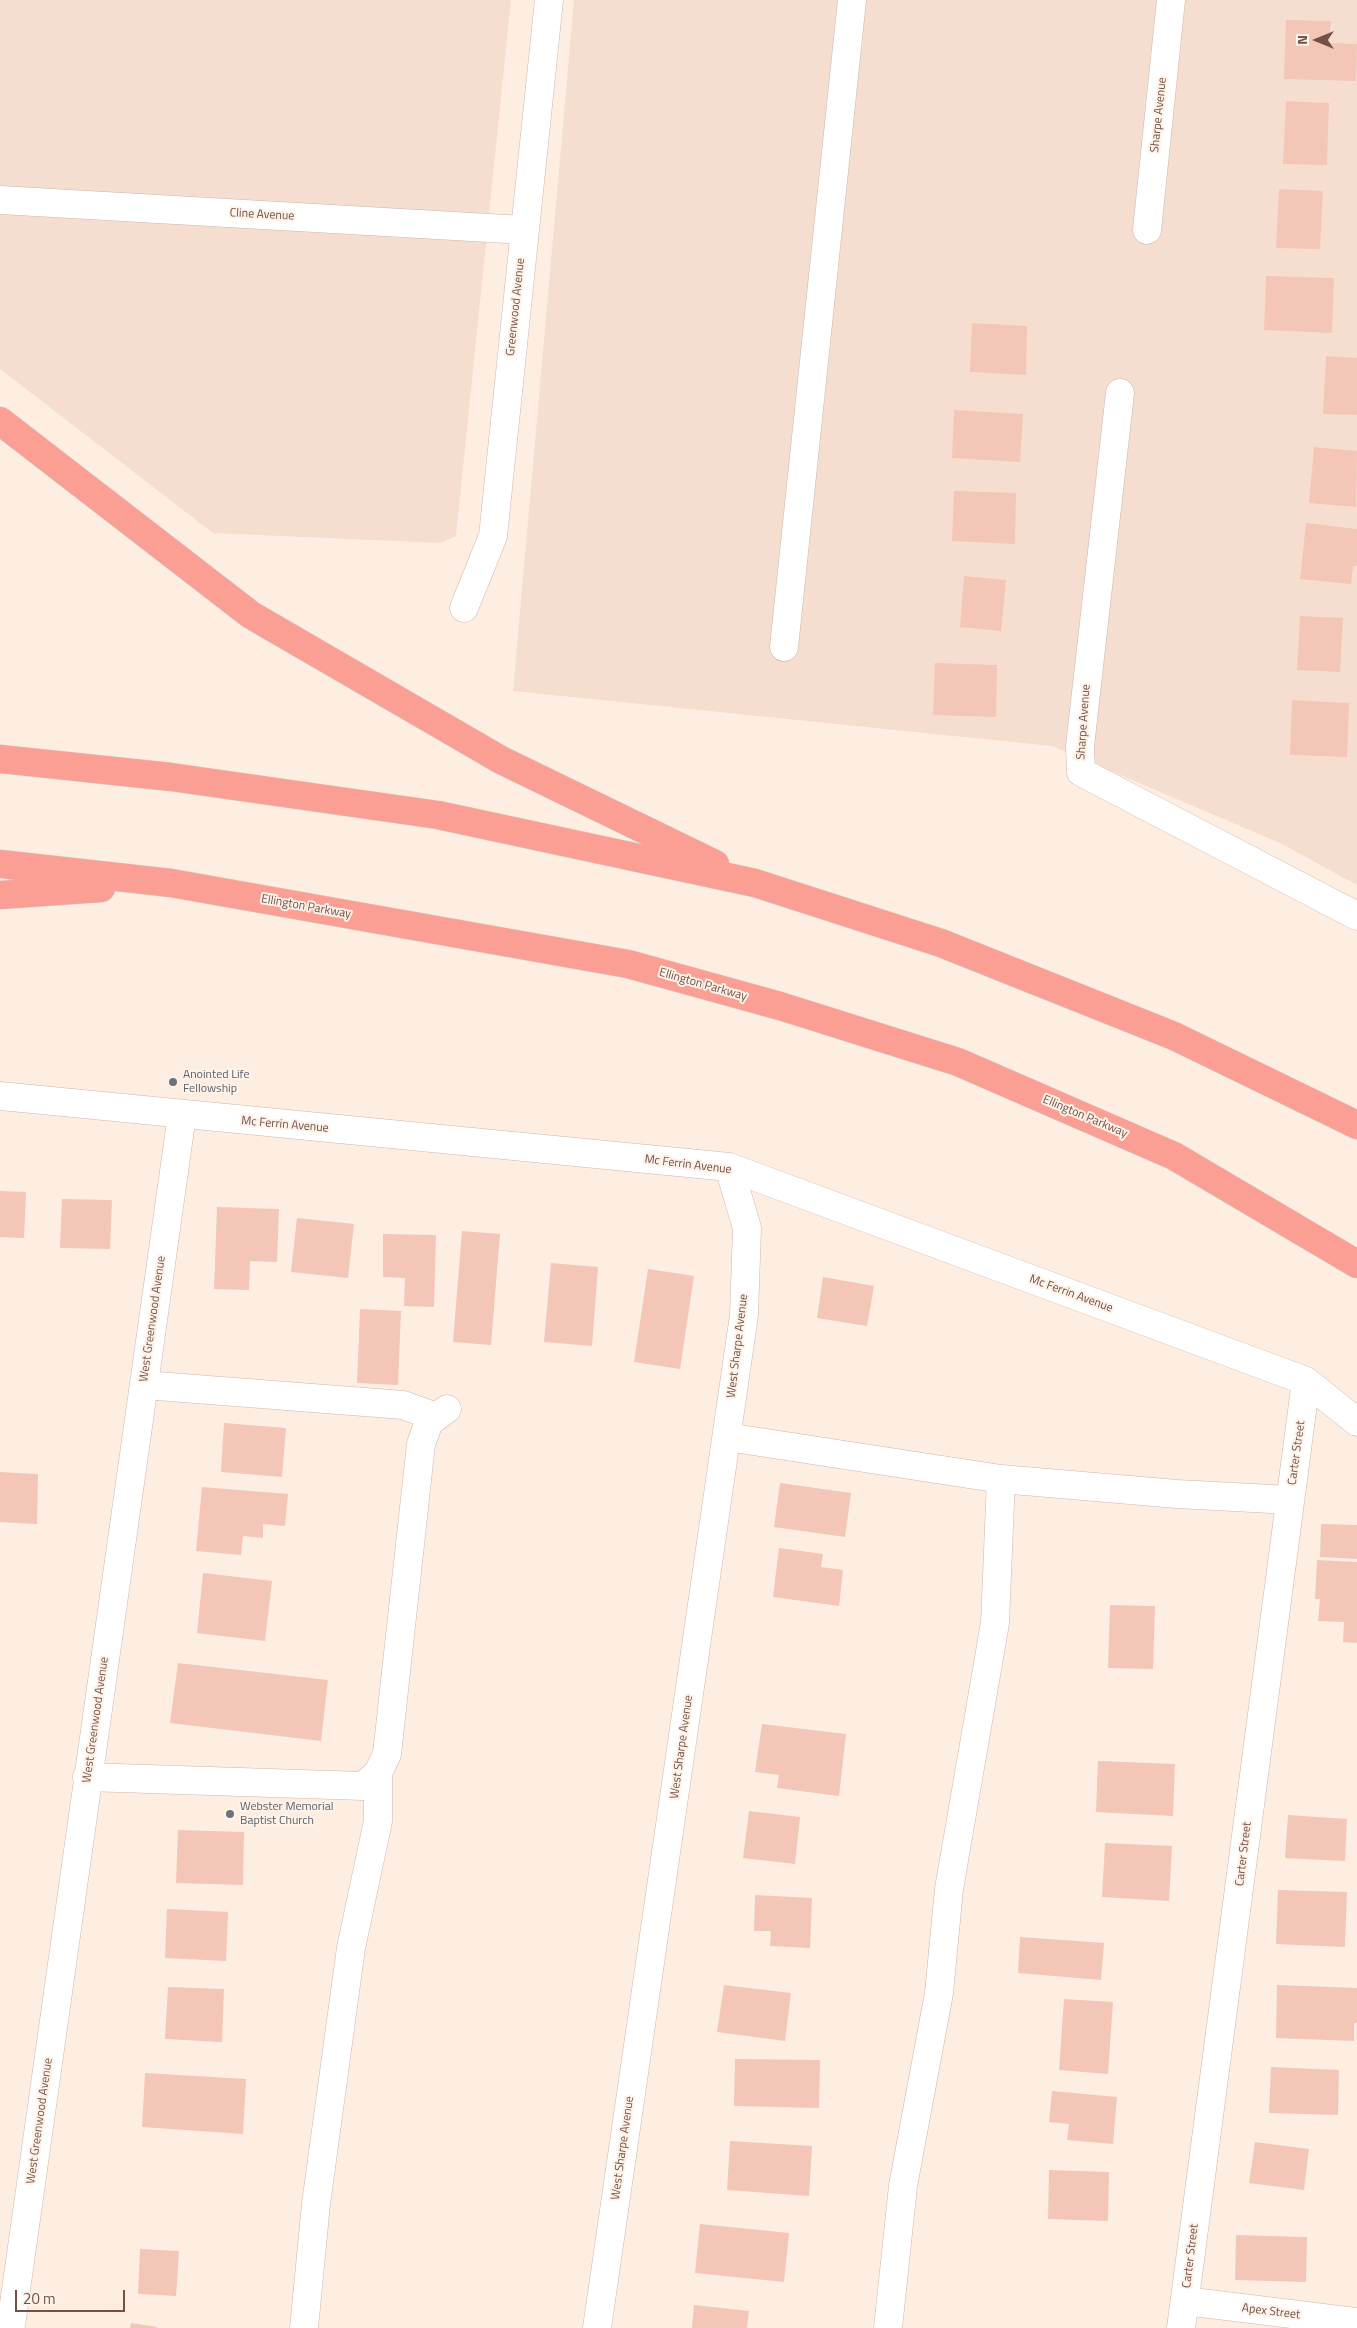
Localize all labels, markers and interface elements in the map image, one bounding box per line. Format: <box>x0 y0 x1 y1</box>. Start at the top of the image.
north arrow <box>1292 15 1342 65</box>
text: N <box>1291 35 1312 45</box>
street label: Sharpe Avenue <box>1148 77 1170 153</box>
street label: Cline Avenue <box>229 206 295 224</box>
street label: Greenwood Avenue <box>504 257 528 357</box>
street label: Sharpe Avenue <box>1074 684 1094 760</box>
street label: Ellington Parkway <box>260 892 352 922</box>
street label: Ellington Parkway <box>657 966 749 1004</box>
place label: Anointed Life Fellowship <box>183 1068 250 1096</box>
marker: Anointed Life Fellowship <box>167 1076 179 1088</box>
street label: Ellington Parkway <box>1040 1093 1130 1141</box>
street label: Mc Ferrin Avenue <box>241 1114 329 1136</box>
street label: Mc Ferrin Avenue <box>644 1153 732 1177</box>
street label: West Greenwood Avenue <box>137 1255 169 1383</box>
street label: Mc Ferrin Avenue <box>1027 1272 1115 1316</box>
street label: West Sharpe Avenue <box>724 1293 752 1399</box>
street label: Carter Street <box>1285 1420 1309 1486</box>
street label: West Greenwood Avenue <box>80 1656 112 1784</box>
street label: West Sharpe Avenue <box>668 1694 696 1800</box>
place label: Webster Memorial Baptist Church <box>240 1800 333 1828</box>
marker: Webster Memorial Baptist Church <box>224 1808 236 1820</box>
street label: Carter Street <box>1233 1821 1255 1887</box>
street label: West Greenwood Avenue <box>24 2057 56 2185</box>
street label: West Sharpe Avenue <box>609 2095 637 2201</box>
street label: Carter Street <box>1180 2223 1202 2289</box>
scale bar <box>18 2280 128 2312</box>
text: 20 m <box>23 2287 56 2310</box>
street label: Apex Street <box>1241 2301 1301 2323</box>

